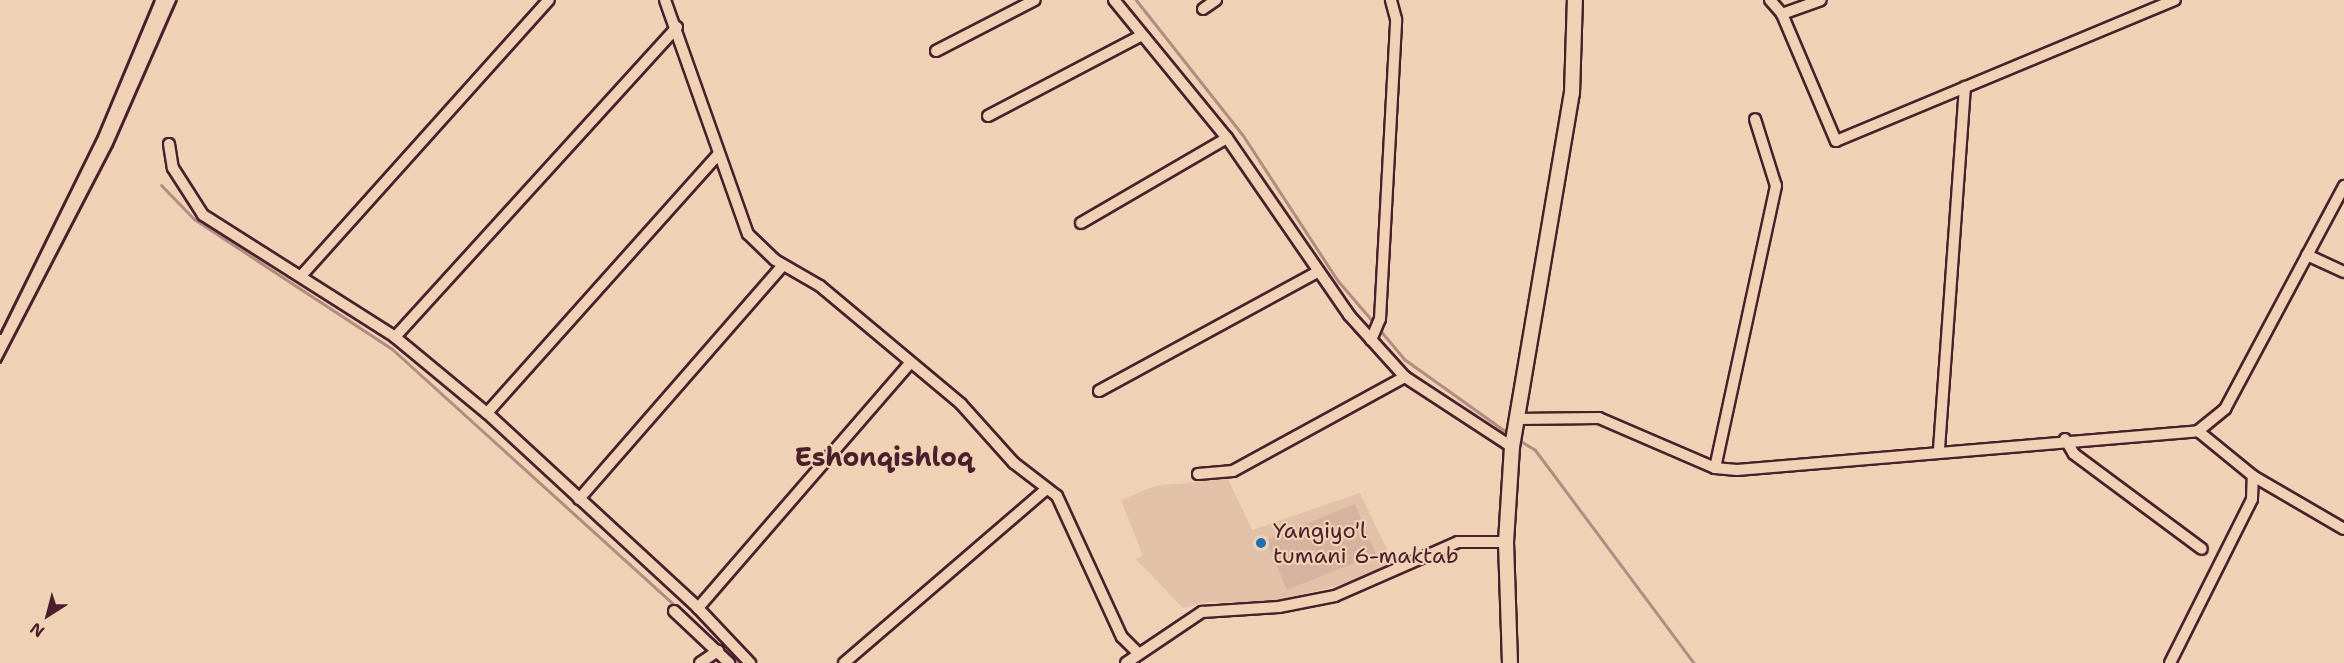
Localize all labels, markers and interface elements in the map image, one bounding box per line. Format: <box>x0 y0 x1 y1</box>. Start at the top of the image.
district label: Eshonqishloq <box>795 441 973 473</box>
place label: Yangiyo'l tumani 6-maktab <box>1273 517 1459 568</box>
marker: Yangiyo'l tumani 6-maktab <box>1254 536 1268 550</box>
north arrow <box>18 585 78 645</box>
text: N <box>26 618 48 642</box>

